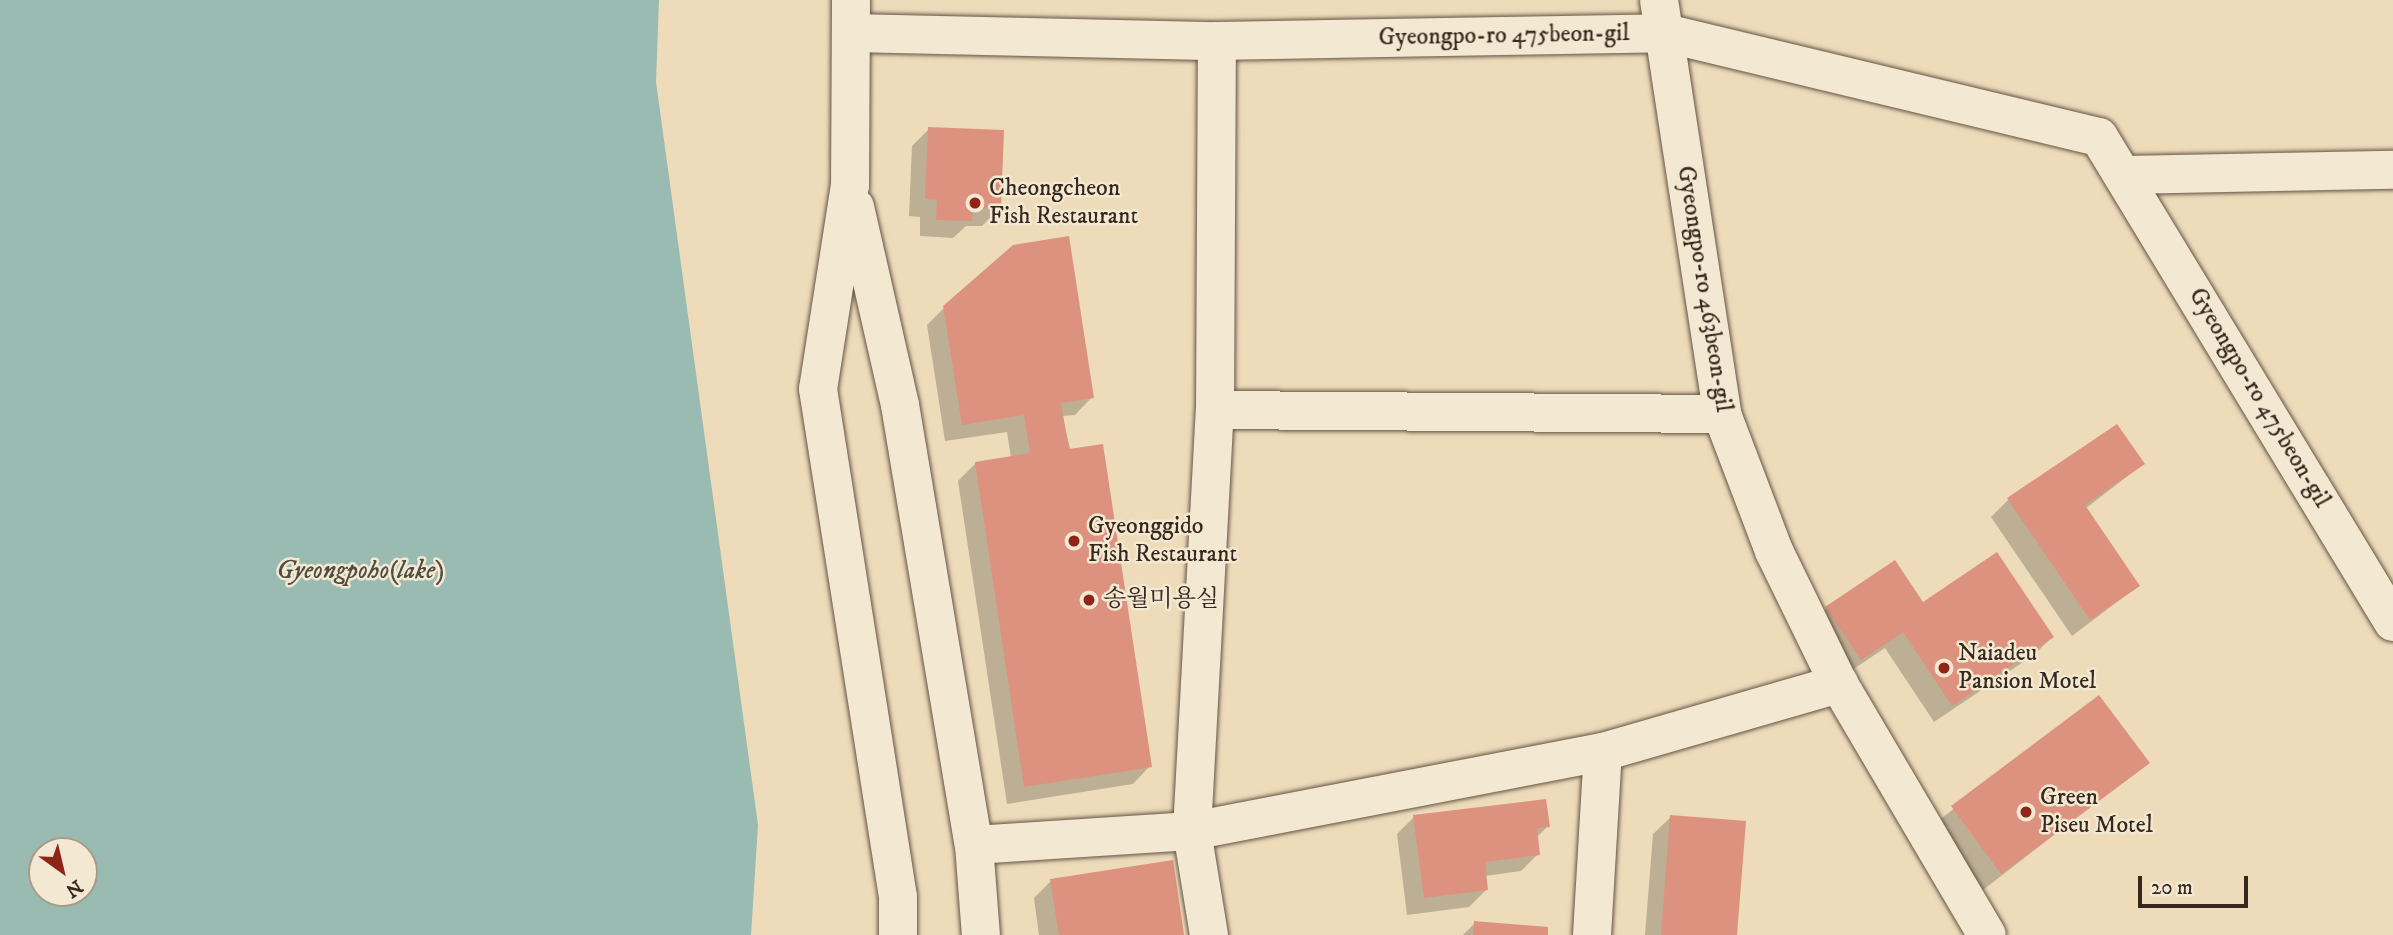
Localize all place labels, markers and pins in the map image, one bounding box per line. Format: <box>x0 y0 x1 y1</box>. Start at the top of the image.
place label: Cheongcheon Fish Restaurant <box>989 175 1138 231</box>
marker: Cheongcheon Fish Restaurant <box>967 195 983 211</box>
place label: Gyeonggido Fish Restaurant <box>1088 513 1237 569</box>
marker: Gyeonggido Fish Restaurant <box>1066 533 1082 549</box>
place label: 송월미용실 <box>1103 586 1219 614</box>
marker: 송월미용실 <box>1081 592 1097 608</box>
place label: Naiadeu Pansion Motel <box>1958 640 2096 696</box>
marker: Naiadeu Pansion Motel <box>1936 660 1952 676</box>
place label: Green Piseu Motel <box>2040 784 2153 840</box>
marker: Green Piseu Motel <box>2018 804 2034 820</box>

